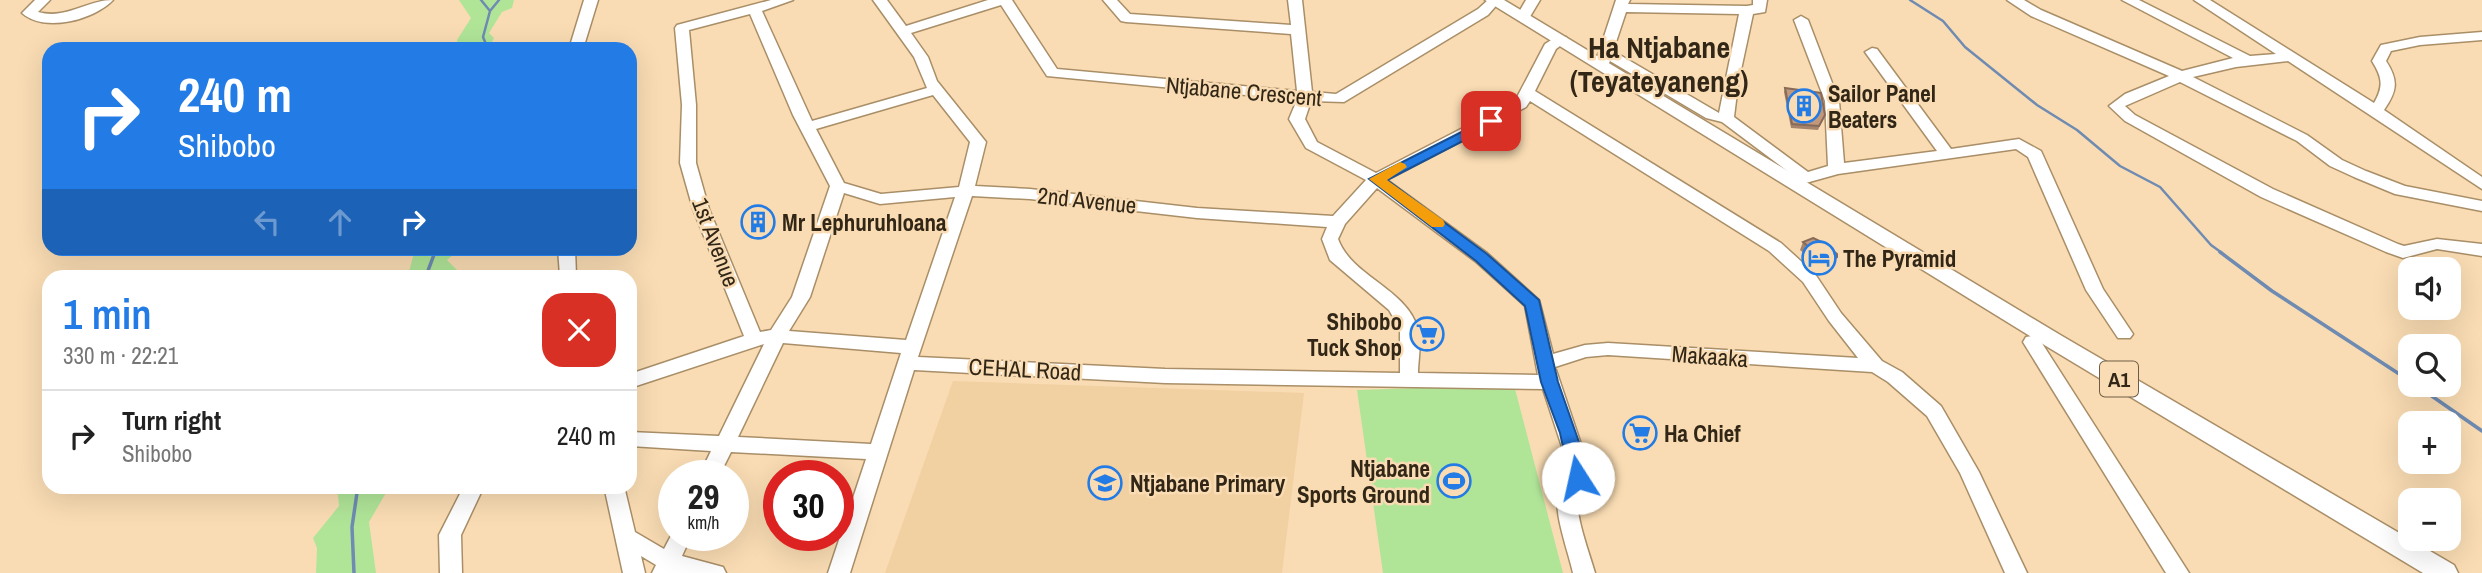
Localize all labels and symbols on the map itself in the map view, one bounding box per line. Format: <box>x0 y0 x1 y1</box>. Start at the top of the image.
district label: Ha Ntjabane (Teyateyaneng) <box>1570 27 1748 101</box>
street label: Ntjabane Crescent <box>1165 69 1323 113</box>
place label: Sailor Panel Beaters <box>1828 78 1936 135</box>
building icon: Sailor Panel Beaters <box>1785 87 1823 125</box>
pin <box>1461 91 1521 151</box>
street label: 2nd Avenue <box>1036 179 1138 221</box>
street label: 1st Avenue <box>685 193 747 291</box>
building icon: Mr Lephuruhloana <box>739 203 777 241</box>
place label: Mr Lephuruhloana <box>782 207 947 238</box>
hotel icon: The Pyramid <box>1800 239 1838 277</box>
place label: The Pyramid <box>1843 243 1956 274</box>
place label: Shibobo Tuck Shop <box>1307 306 1402 363</box>
supermarket icon: Shibobo Tuck Shop <box>1408 315 1446 353</box>
street label: Makaaka <box>1671 338 1750 374</box>
street label: CEHAL Road <box>968 351 1082 387</box>
road number: A1 <box>2100 362 2138 396</box>
supermarket icon: Ha Chief <box>1621 414 1659 452</box>
place label: Ha Chief <box>1664 418 1741 449</box>
position arrow <box>1541 441 1615 515</box>
place label: Ntjabane Sports Ground <box>1297 453 1430 510</box>
speed limit sign: 30 <box>763 460 854 551</box>
sports icon: Ntjabane Sports Ground <box>1435 462 1473 500</box>
school or university icon: Ntjabane Primary <box>1086 464 1124 502</box>
place label: Ntjabane Primary <box>1130 468 1286 499</box>

